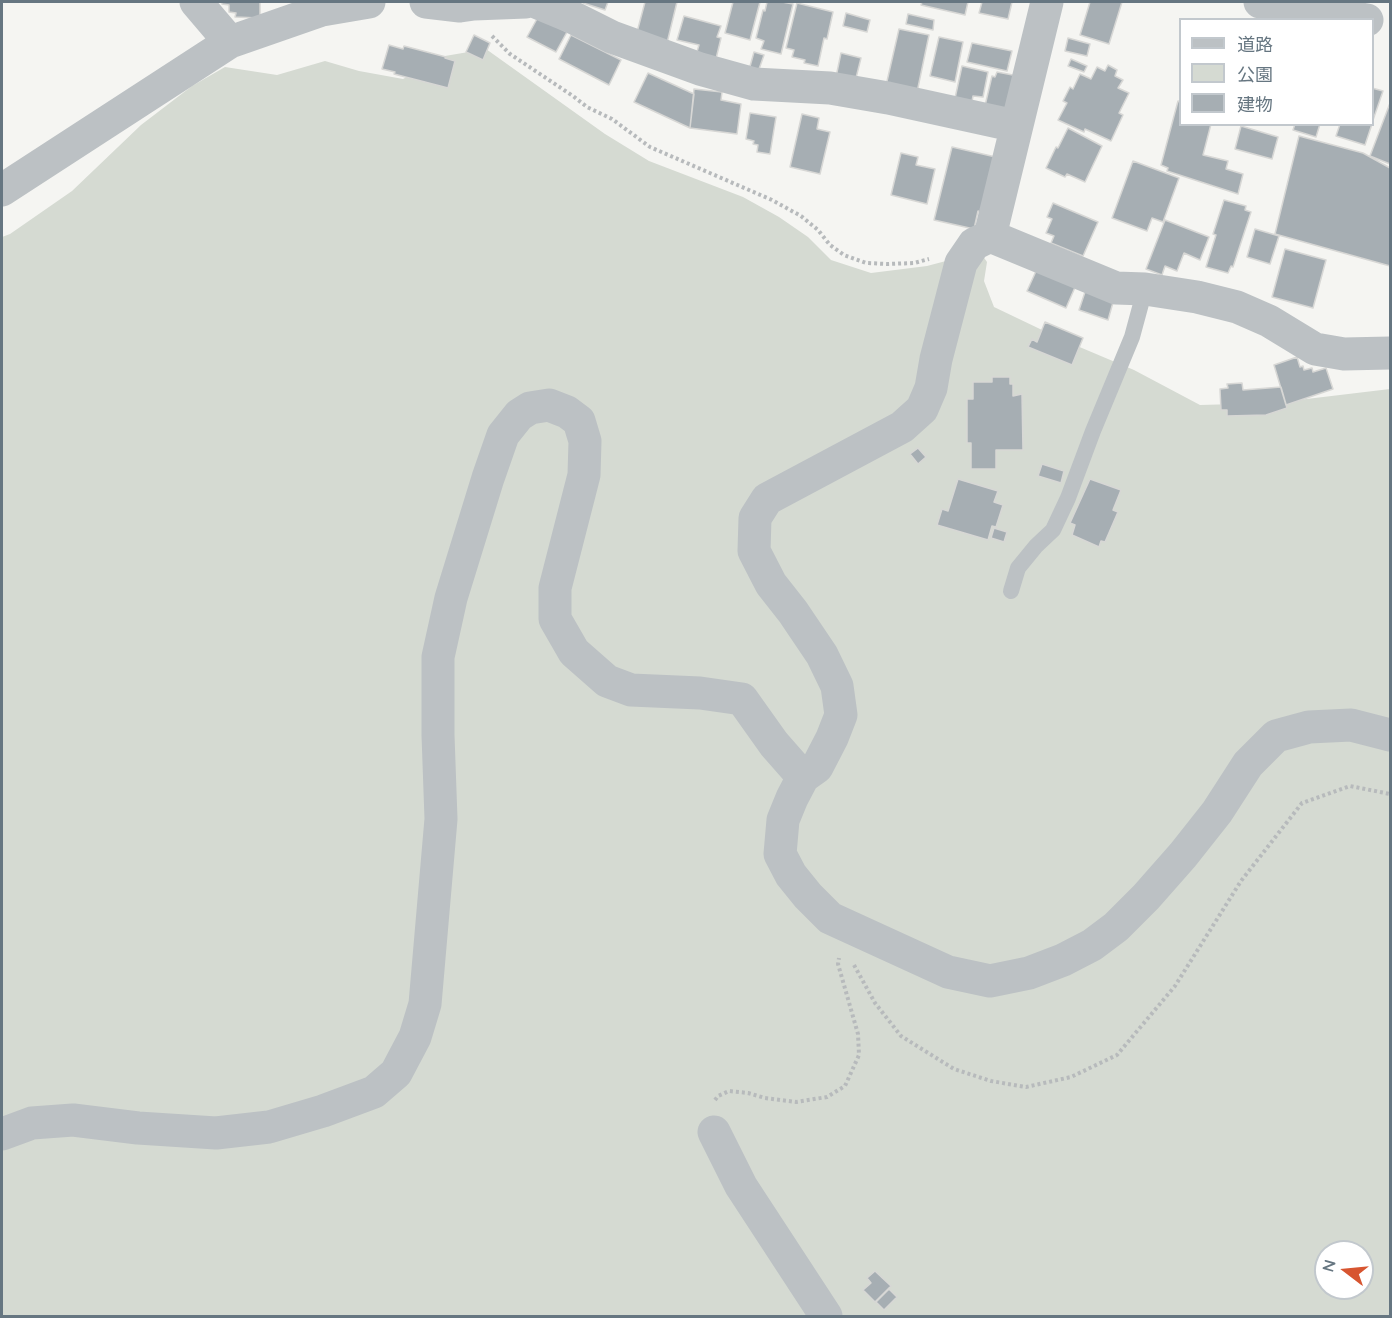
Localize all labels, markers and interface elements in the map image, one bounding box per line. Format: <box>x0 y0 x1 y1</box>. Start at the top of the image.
legend <box>1179 18 1374 126</box>
text: 道路 <box>1237 33 1273 56</box>
text: 公園 <box>1237 63 1273 86</box>
text: 建物 <box>1237 93 1273 116</box>
north arrow <box>1314 1240 1374 1300</box>
text: N <box>1317 1257 1340 1274</box>

